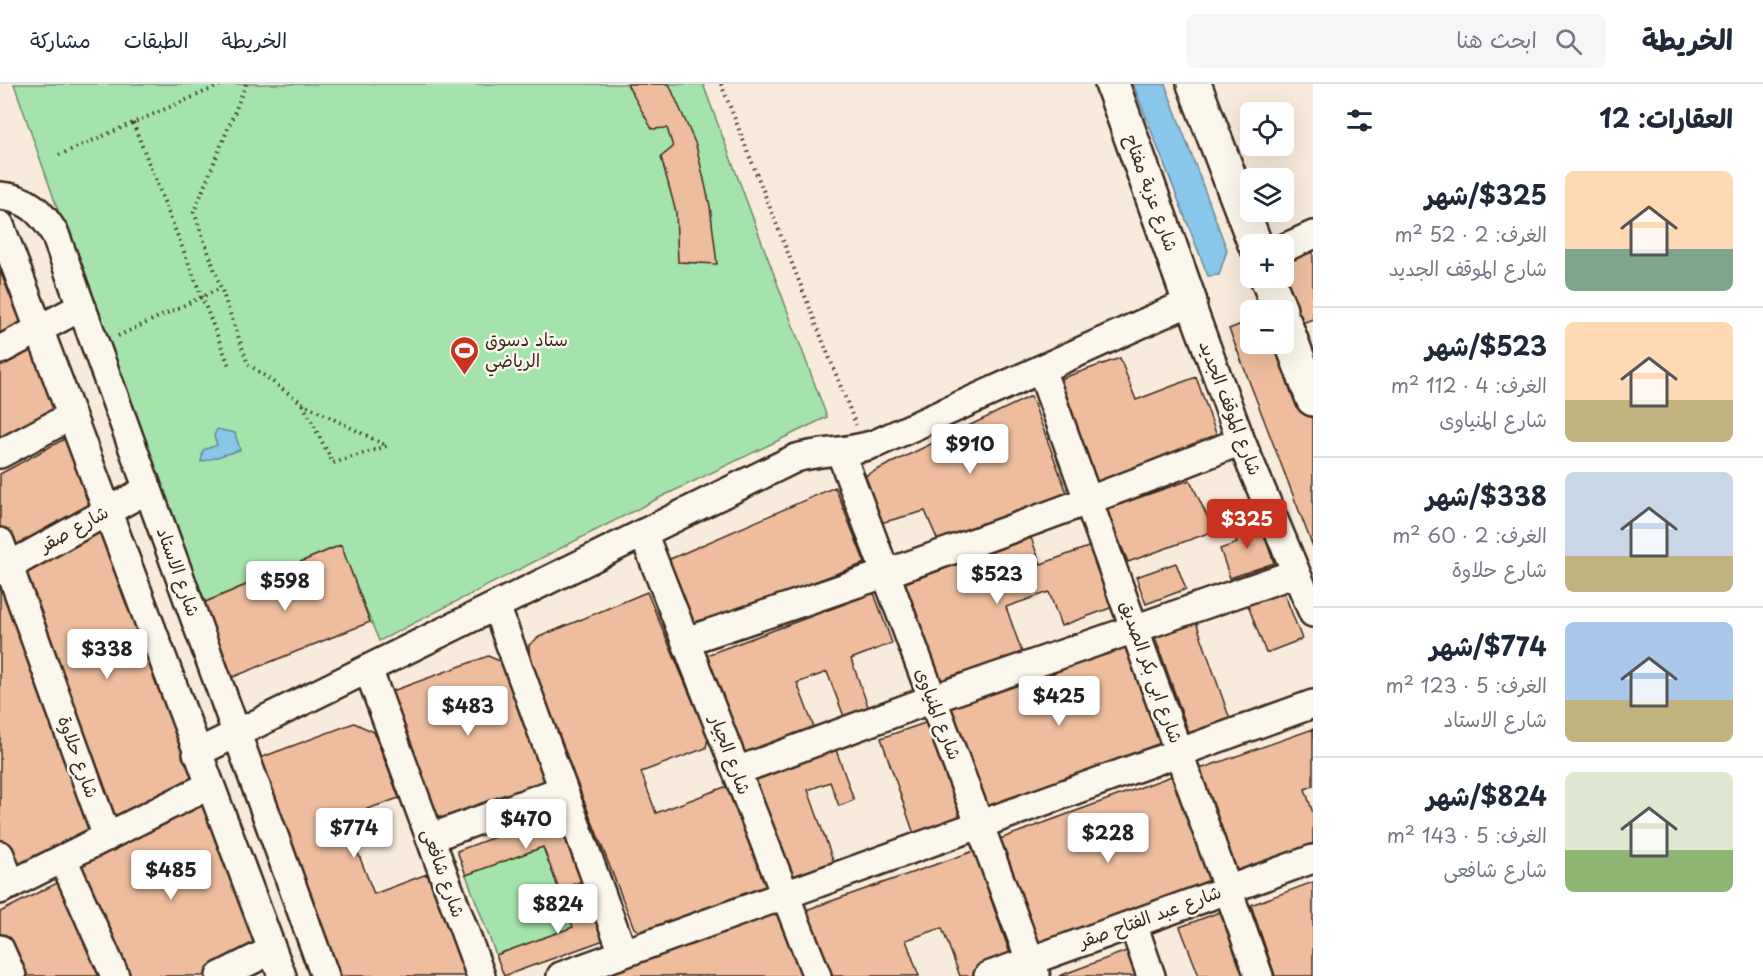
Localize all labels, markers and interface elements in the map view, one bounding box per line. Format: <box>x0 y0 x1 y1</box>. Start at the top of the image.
search box <box>1186 14 1606 68</box>
text: الخريطة <box>1642 17 1733 60</box>
text: ابحث هنا <box>1456 22 1537 55</box>
text: مشاركة <box>30 23 91 55</box>
text: الطبقات <box>124 23 189 55</box>
text: الخريطة <box>222 23 287 55</box>
icon: search <box>1552 25 1585 58</box>
text: العقارات: 12 <box>1599 98 1733 137</box>
map controls <box>1240 102 1294 354</box>
button: locate <box>1240 102 1294 156</box>
icon: filters <box>1343 104 1376 137</box>
street label: شارع عزبة مفتاح <box>1119 130 1186 255</box>
button: layers <box>1240 168 1294 222</box>
text: $325/شهر <box>1425 175 1547 214</box>
icon: home <box>1613 195 1685 267</box>
text: الغرف: 2 · 52 m² <box>1394 219 1547 249</box>
button: + <box>1240 234 1294 288</box>
text: شارع الموقف الجديد <box>1389 253 1547 283</box>
button: − <box>1240 300 1294 354</box>
place label: ستاد دسوق الرياضي <box>485 325 568 377</box>
text: $523/شهر <box>1425 326 1547 365</box>
sports icon: ستاد دسوق الرياضي <box>448 334 480 376</box>
street label: شارع الموقف الجديد <box>1193 336 1270 479</box>
icon: home <box>1613 346 1685 418</box>
text: الغرف: 4 · 112 m² <box>1391 370 1547 400</box>
text: شارع المنياوى <box>1439 404 1547 434</box>
pin: $910 <box>934 424 1006 475</box>
text: $910 <box>945 428 995 458</box>
text: $338/شهر <box>1426 476 1547 515</box>
icon: home <box>1613 496 1685 568</box>
street label: شارع صقر <box>32 498 113 559</box>
pin: $325 <box>1211 499 1283 550</box>
text: $325 <box>1221 503 1273 533</box>
text: الغرف: 2 · 60 m² <box>1392 520 1547 550</box>
street label: شارع الاستاد <box>151 523 208 620</box>
pin: $523 <box>961 554 1033 605</box>
text: شارع حلاوة <box>1452 554 1547 584</box>
text: $523 <box>971 558 1023 588</box>
pin: $598 <box>249 561 321 612</box>
text: $598 <box>260 565 310 595</box>
street label: شارع ابى بكر الصديق <box>1114 596 1191 747</box>
text: $774/شهر <box>1430 626 1547 665</box>
pin: $338 <box>71 629 143 680</box>
text: $338 <box>81 633 133 663</box>
icon: home <box>1613 646 1685 718</box>
street label: شارع المنياوى <box>909 663 969 764</box>
text: الغرف: 5 · 123 m² <box>1386 670 1547 700</box>
pin: $425 <box>1023 676 1095 727</box>
text: $425 <box>1033 680 1085 710</box>
pin: $483 <box>432 686 504 737</box>
text: $483 <box>442 690 494 720</box>
text: شارع الاستاد <box>1444 704 1547 734</box>
street label: شارع الجيار <box>703 709 759 798</box>
street label: شارع حلاوة <box>52 712 107 801</box>
text: $824/شهر <box>1427 776 1547 815</box>
icon: home <box>1613 796 1685 868</box>
pin: $470 <box>490 799 562 850</box>
text: $470 <box>500 803 552 833</box>
pin: $774 <box>318 808 390 859</box>
text: $774 <box>330 812 378 842</box>
pin: $228 <box>1072 813 1144 864</box>
text: $228 <box>1082 817 1134 847</box>
text: الغرف: 5 · 143 m² <box>1387 820 1547 850</box>
street label: شارع شافعى <box>416 824 473 921</box>
pin: $485 <box>135 850 207 901</box>
text: $485 <box>145 854 197 884</box>
text: شارع شافعى <box>1444 854 1547 884</box>
street label: شارع عبد الفتاح صقر <box>1072 877 1225 955</box>
pin: $824 <box>522 884 594 935</box>
text: $824 <box>532 888 584 918</box>

